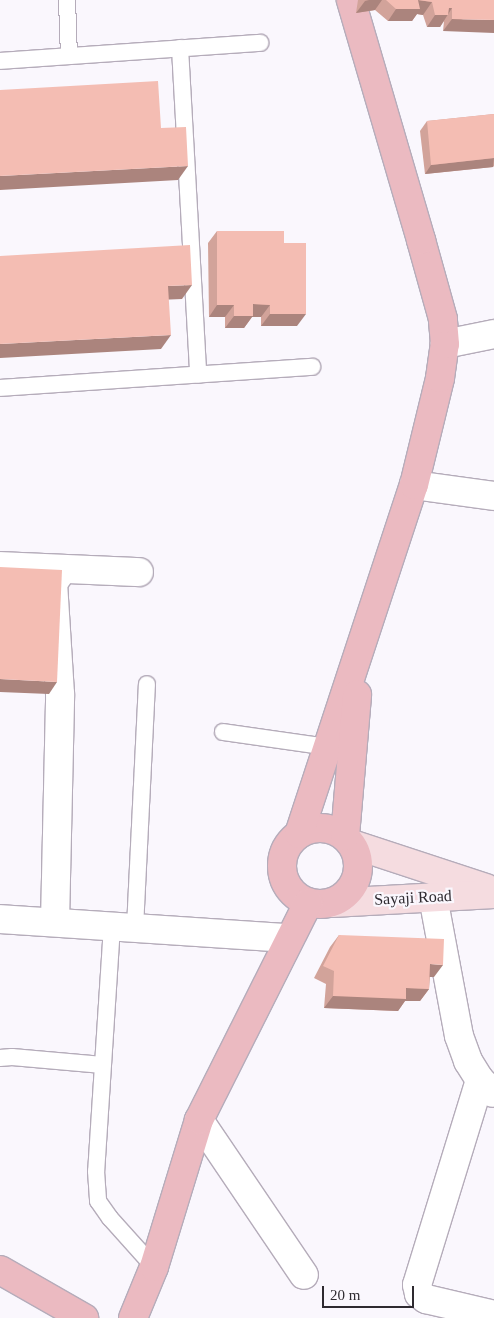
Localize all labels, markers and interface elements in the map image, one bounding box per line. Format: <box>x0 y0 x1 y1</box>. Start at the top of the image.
street label: Sayaji Road <box>374 886 452 910</box>
scale bar <box>324 1276 416 1308</box>
text: 20 m <box>330 1287 360 1303</box>

